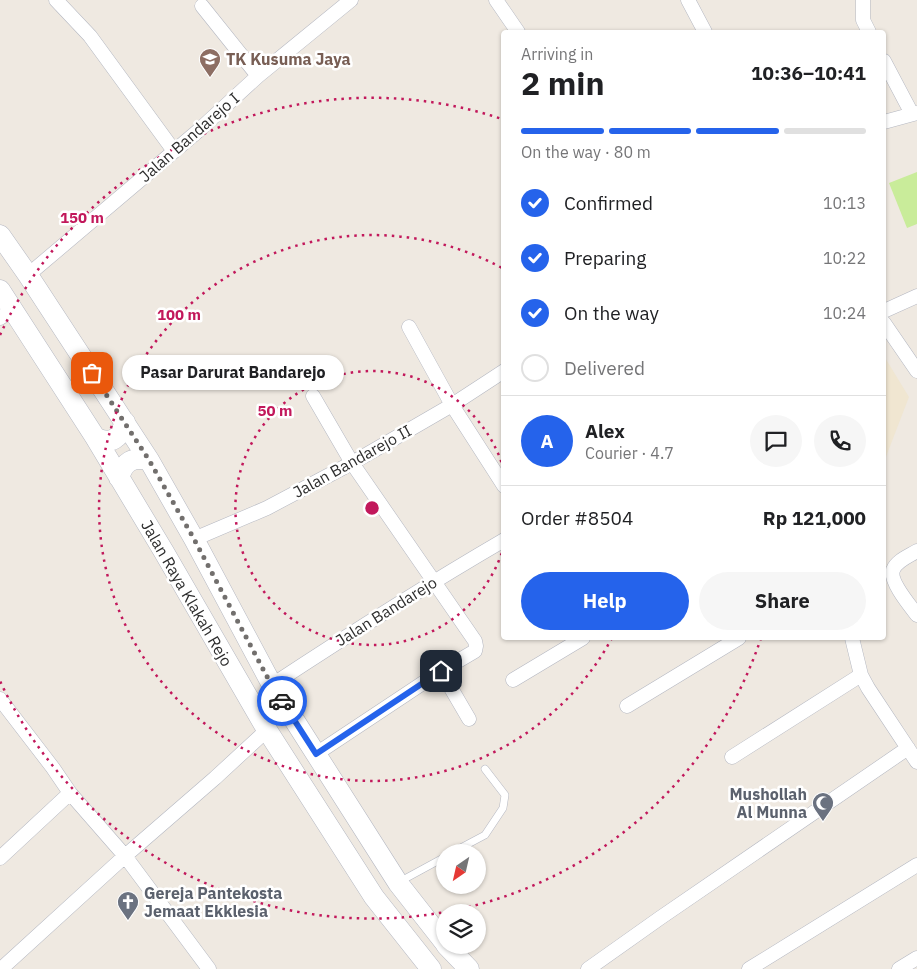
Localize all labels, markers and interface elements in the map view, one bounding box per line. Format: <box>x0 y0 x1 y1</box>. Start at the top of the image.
text: Arriving in <box>521 44 593 64</box>
school or university icon: TK Kusuma Jaya <box>198 47 222 78</box>
place label: TK Kusuma Jaya <box>226 49 351 69</box>
text: 10:36–10:41 <box>751 61 866 85</box>
text: 2 min <box>521 62 605 104</box>
street label: Jalan Bandarejo I <box>135 88 243 186</box>
text: On the way · 80 m <box>521 142 651 162</box>
icon: check <box>521 189 549 217</box>
text: Confirmed <box>564 191 653 215</box>
text: 10:13 <box>823 193 866 213</box>
text: 150 m <box>60 208 104 227</box>
icon: check <box>521 244 549 272</box>
text: Preparing <box>564 246 646 270</box>
text: 10:22 <box>823 248 866 268</box>
icon: check <box>521 299 549 327</box>
text: On the way <box>564 301 659 325</box>
text: 10:24 <box>823 303 866 323</box>
text: 100 m <box>157 305 201 324</box>
pin <box>71 352 113 394</box>
callout: Pasar Darurat Bandarejo <box>122 356 344 390</box>
text: Delivered <box>564 356 645 380</box>
icon: bag <box>78 359 106 387</box>
text: Pasar Darurat Bandarejo <box>140 362 326 382</box>
text: 50 m <box>258 401 292 420</box>
button: chat <box>750 415 802 467</box>
button: phone <box>814 415 866 467</box>
text: Alex <box>585 419 625 443</box>
street label: Jalan Bandarejo II <box>289 420 415 502</box>
text: A <box>540 429 554 453</box>
text: Courier · 4.7 <box>585 443 674 463</box>
centre of rings <box>363 499 381 517</box>
text: Order #8504 <box>521 506 633 530</box>
text: Rp 121,000 <box>763 506 866 530</box>
street label: Jalan Raya Klakah Rejo <box>137 516 237 670</box>
street label: Jalan Bandarejo <box>332 572 440 650</box>
button: Help <box>521 572 689 630</box>
button: Share <box>699 572 866 630</box>
pin <box>420 650 462 692</box>
icon: home <box>427 657 455 685</box>
courier <box>257 676 307 726</box>
icon: car <box>268 687 296 715</box>
place label: Mushollah Al Munna <box>730 784 807 822</box>
mosque icon: Mushollah Al Munna <box>811 791 835 822</box>
north arrow <box>436 844 486 894</box>
map controls <box>436 844 486 954</box>
place label: Gereja Pantekosta Jemaat Ekklesia <box>144 883 282 921</box>
church icon: Gereja Pantekosta Jemaat Ekklesia <box>116 890 140 921</box>
button: layers <box>436 904 486 954</box>

